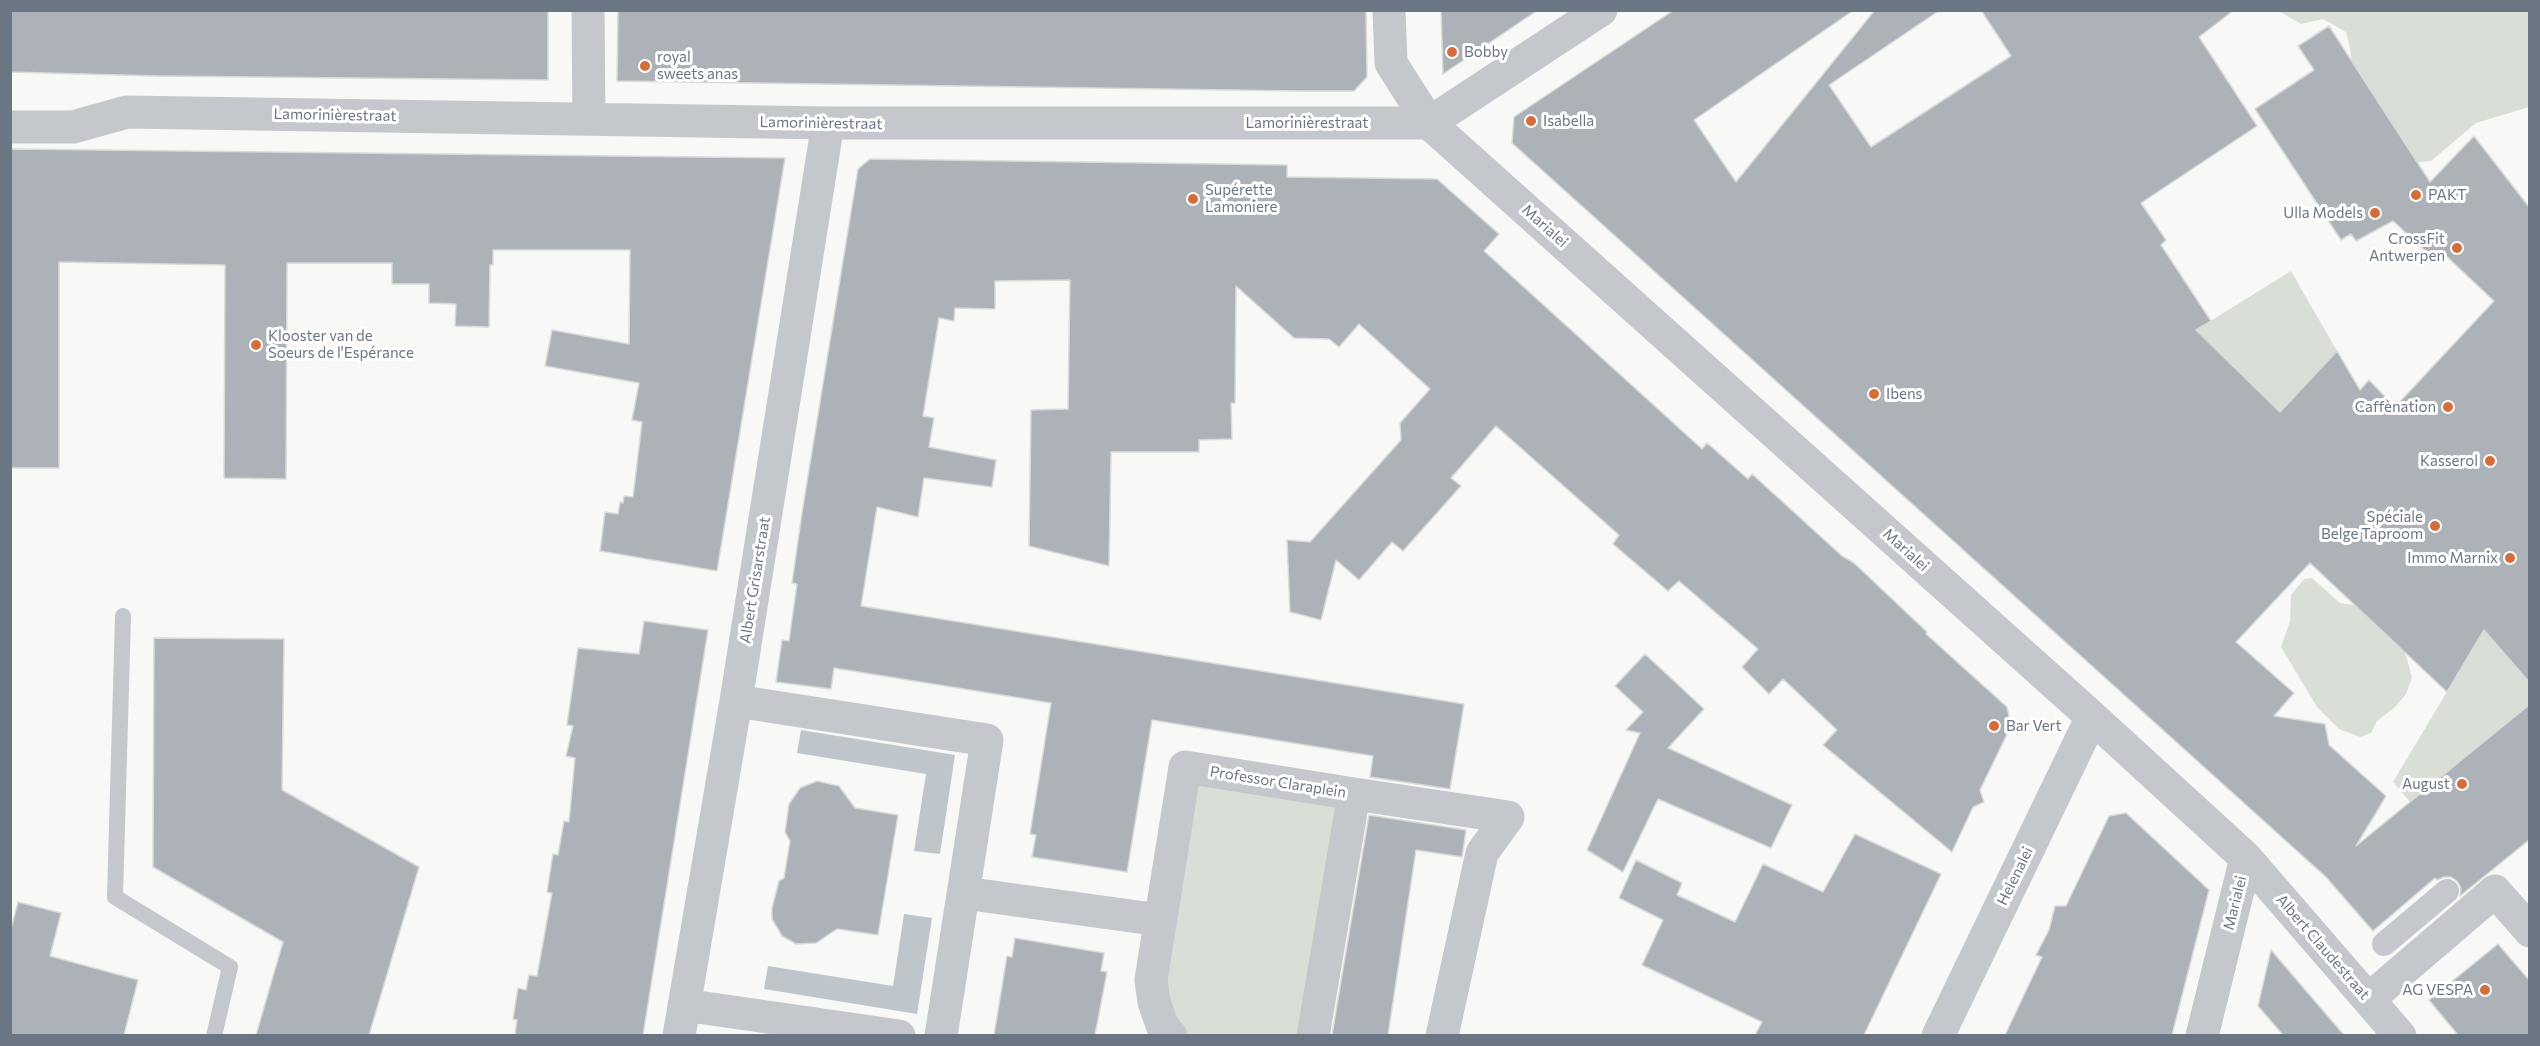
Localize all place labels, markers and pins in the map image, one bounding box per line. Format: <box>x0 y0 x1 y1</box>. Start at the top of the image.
place label: Bobby <box>1464 43 1508 61</box>
marker: Bobby <box>1445 45 1459 59</box>
place label: royal sweets anas <box>657 48 738 83</box>
marker: royal sweets anas <box>638 59 652 73</box>
place label: Isabella <box>1543 112 1594 130</box>
marker: Isabella <box>1524 114 1538 128</box>
place label: Supérette Lamoniere <box>1205 181 1277 216</box>
place label: PAKT <box>2428 186 2467 204</box>
marker: PAKT <box>2409 188 2423 202</box>
marker: Supérette Lamoniere <box>1186 192 1200 206</box>
place label: Ulla Models <box>2283 204 2363 222</box>
marker: Ulla Models <box>2368 206 2382 220</box>
place label: CrossFit Antwerpen <box>2369 230 2445 265</box>
marker: CrossFit Antwerpen <box>2450 241 2464 255</box>
place label: Klooster van de Soeurs de l'Espérance <box>268 327 414 362</box>
marker: Klooster van de Soeurs de l'Espérance <box>249 338 263 352</box>
place label: Ibens <box>1886 385 1922 403</box>
marker: Ibens <box>1867 387 1881 401</box>
place label: Caffènation <box>2355 398 2436 416</box>
marker: Caffènation <box>2441 400 2455 414</box>
place label: Kasserol <box>2420 452 2478 470</box>
marker: Kasserol <box>2483 454 2497 468</box>
place label: Spéciale Belge Taproom <box>2321 508 2423 543</box>
marker: Spéciale Belge Taproom <box>2428 519 2442 533</box>
place label: Immo Marnix <box>2407 549 2498 567</box>
marker: Immo Marnix <box>2503 551 2517 565</box>
place label: Bar Vert <box>2006 717 2062 735</box>
marker: Bar Vert <box>1987 719 2001 733</box>
place label: August <box>2402 775 2450 793</box>
marker: August <box>2455 777 2469 791</box>
place label: AG VESPA <box>2402 981 2473 999</box>
marker: AG VESPA <box>2478 983 2492 997</box>

